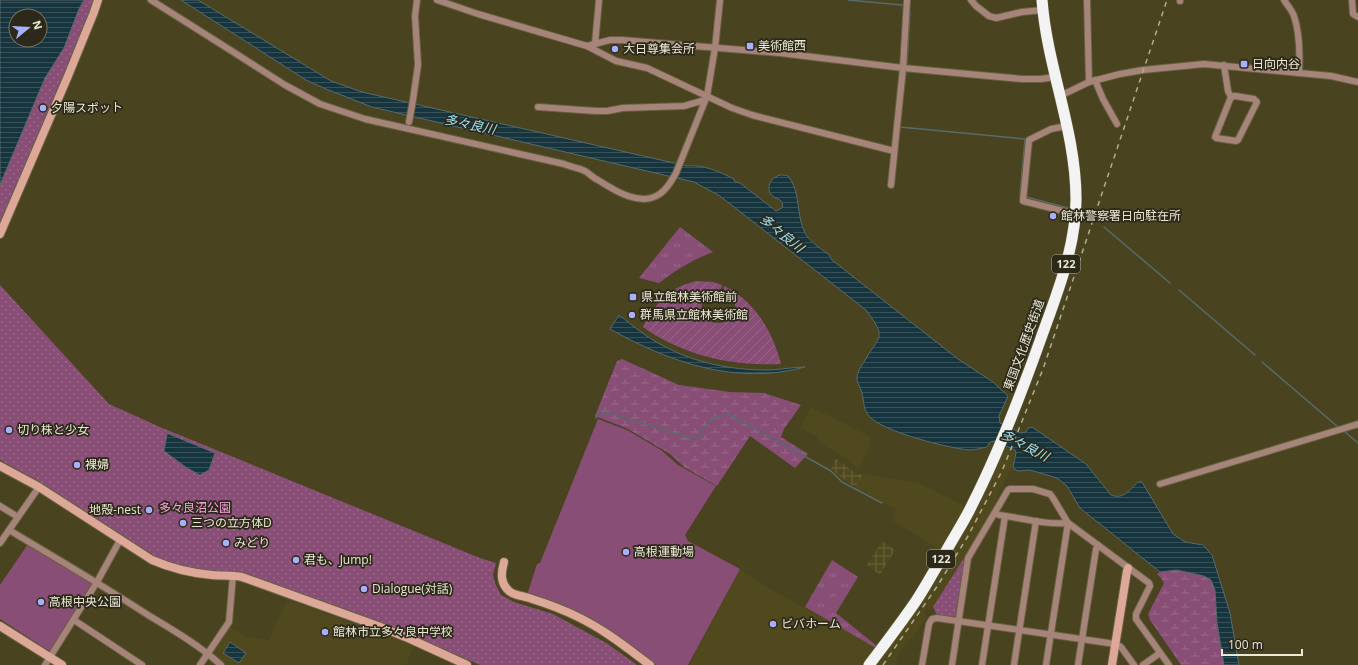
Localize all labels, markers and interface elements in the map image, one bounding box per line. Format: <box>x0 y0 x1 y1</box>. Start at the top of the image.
north arrow <box>8 8 48 48</box>
text: N <box>29 18 47 31</box>
place label: 美術館西 <box>758 37 806 54</box>
place label: 大日尊集会所 <box>623 40 695 57</box>
marker: 美術館西 <box>745 41 755 51</box>
marker: 大日尊集会所 <box>610 44 620 54</box>
place label: 日向内谷 <box>1252 55 1300 72</box>
marker: 日向内谷 <box>1239 59 1249 69</box>
place label: 夕陽スポット <box>51 99 123 116</box>
marker: 夕陽スポット <box>38 103 48 113</box>
water label: 多々良川 <box>443 110 499 139</box>
place label: 館林警察署日向駐在所 <box>1061 207 1181 224</box>
water label: 多々良川 <box>756 210 809 258</box>
marker: 館林警察署日向駐在所 <box>1048 211 1058 221</box>
road number: 122 <box>1052 255 1080 273</box>
place label: 県立館林美術館前 <box>641 288 737 305</box>
marker: 県立館林美術館前 <box>628 292 638 302</box>
street label: 東国文化歴史街道 <box>999 297 1048 393</box>
place label: 群馬県立館林美術館 <box>640 306 748 323</box>
marker: 群馬県立館林美術館 <box>627 310 637 320</box>
place label: 切り株と少女 <box>17 421 89 438</box>
marker: 切り株と少女 <box>4 425 14 435</box>
water label: 多々良川 <box>998 425 1054 466</box>
place label: 裸婦 <box>85 456 109 473</box>
marker: 裸婦 <box>72 460 82 470</box>
park label: 多々良沼公園 <box>159 499 231 516</box>
place label: 地殻-nest <box>89 501 141 518</box>
marker: 地殻-nest <box>144 505 154 515</box>
place label: 三つの立方体D <box>191 514 272 531</box>
marker: 三つの立方体D <box>178 518 188 528</box>
place label: みどり <box>234 534 270 551</box>
marker: みどり <box>221 538 231 548</box>
place label: 高根運動場 <box>634 543 694 560</box>
marker: 高根運動場 <box>621 547 631 557</box>
road number: 122 <box>927 550 955 568</box>
place label: 君も、Jump! <box>304 551 372 568</box>
marker: 君も、Jump! <box>291 555 301 565</box>
place label: Dialogue(対話) <box>372 580 453 597</box>
marker: Dialogue(対話) <box>359 584 369 594</box>
place label: 高根中央公園 <box>49 593 121 610</box>
marker: 高根中央公園 <box>36 597 46 607</box>
place label: ビバホーム <box>781 615 841 632</box>
marker: ビバホーム <box>768 619 778 629</box>
place label: 館林市立多々良中学校 <box>333 623 453 640</box>
marker: 館林市立多々良中学校 <box>320 627 330 637</box>
scale bar <box>1222 631 1302 657</box>
text: 100 m <box>1228 636 1263 653</box>

